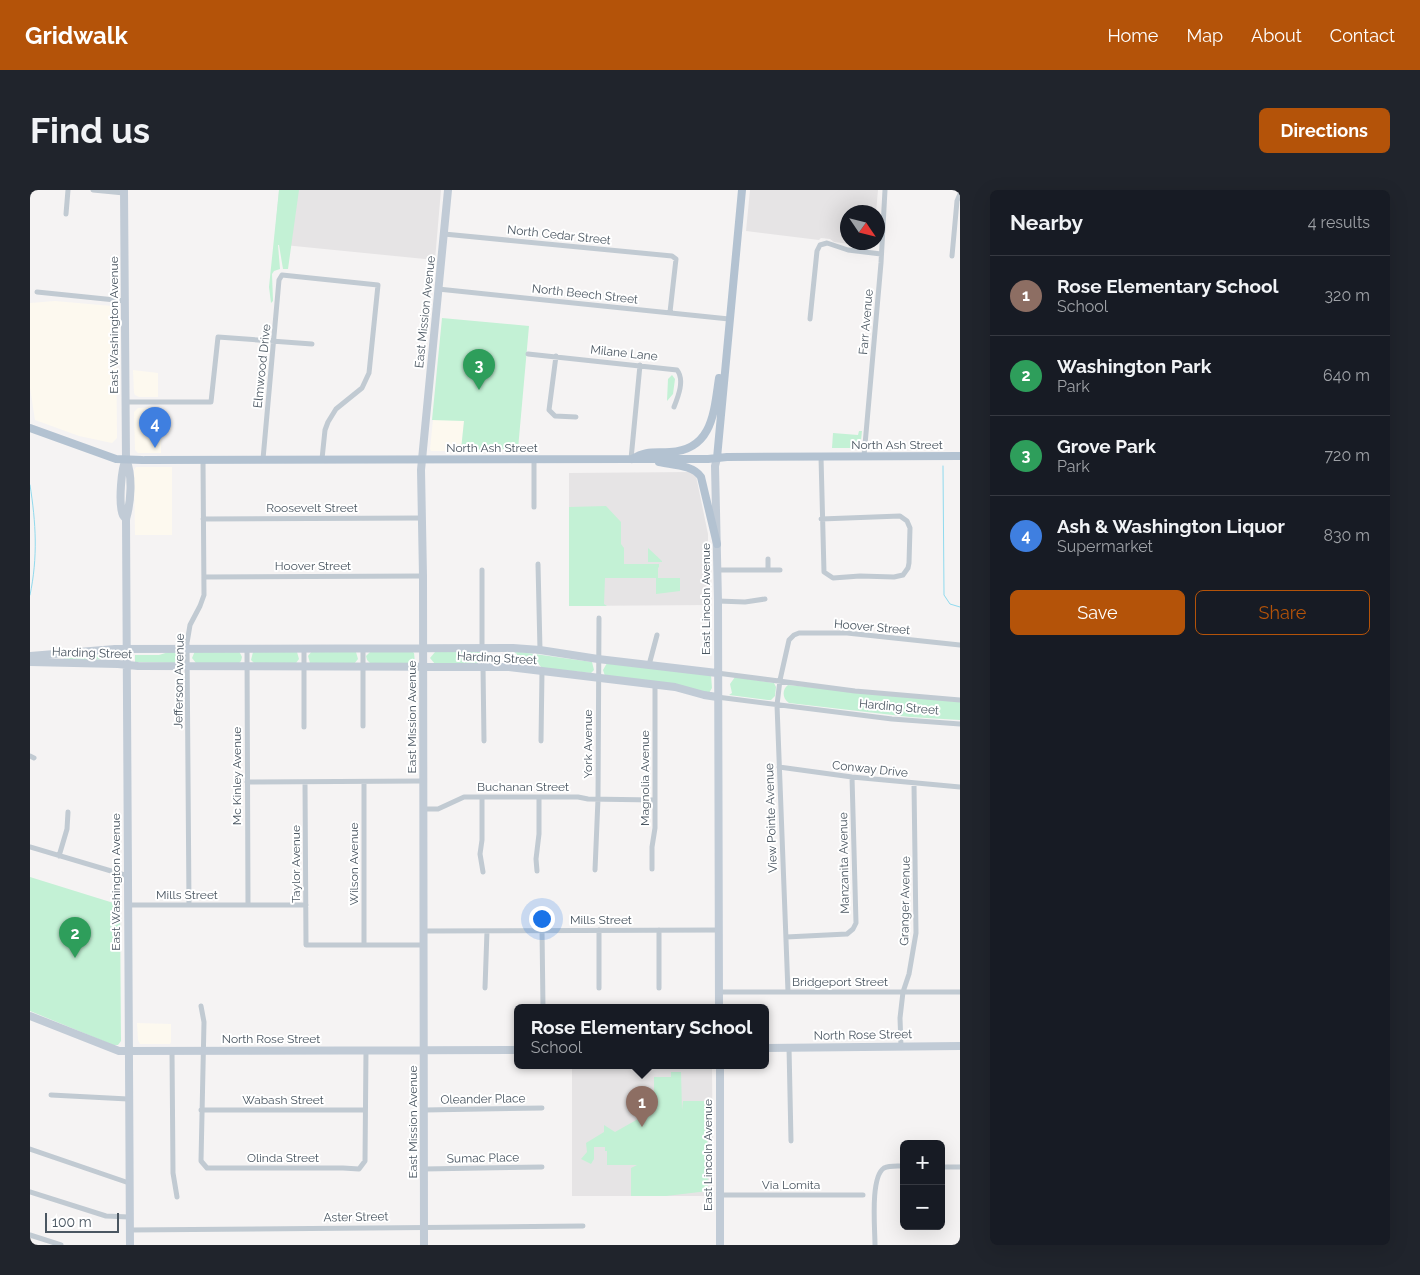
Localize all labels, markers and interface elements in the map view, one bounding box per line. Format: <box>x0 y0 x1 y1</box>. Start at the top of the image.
text: Gridwalk <box>25 21 128 50</box>
text: Home <box>1107 25 1158 46</box>
text: Map <box>1186 25 1223 46</box>
text: About <box>1251 25 1302 46</box>
text: Contact <box>1330 25 1395 46</box>
button: Directions <box>1259 108 1390 153</box>
text: Find us <box>30 110 150 151</box>
north arrow <box>840 205 885 250</box>
text: Nearby <box>1010 210 1083 235</box>
text: 4 results <box>1308 213 1370 232</box>
street label: North Cedar Street <box>506 223 612 247</box>
street label: East Mission Avenue <box>412 255 438 369</box>
street label: East Washington Avenue <box>107 256 121 394</box>
text: Rose Elementary School <box>1057 275 1278 297</box>
street label: North Beech Street <box>531 281 639 307</box>
text: 1 <box>1022 286 1030 305</box>
text: 320 m <box>1325 286 1370 305</box>
street label: Farr Avenue <box>856 289 876 355</box>
text: School <box>1057 297 1108 316</box>
street label: Elmwood Drive <box>251 323 273 409</box>
street label: Milane Lane <box>590 343 658 363</box>
pin: 3 <box>463 349 495 390</box>
text: Washington Park <box>1057 355 1211 377</box>
text: 2 <box>1021 366 1031 385</box>
text: 640 m <box>1323 366 1370 385</box>
text: Park <box>1057 377 1090 396</box>
pin: 4 <box>139 407 171 448</box>
text: Grove Park <box>1057 435 1156 457</box>
street label: North Ash Street <box>851 438 943 452</box>
street label: North Ash Street <box>446 441 538 455</box>
text: 3 <box>1022 446 1030 465</box>
text: 720 m <box>1325 446 1370 465</box>
text: Park <box>1057 457 1090 476</box>
street label: Roosevelt Street <box>266 501 358 515</box>
text: Ash & Washington Liquor <box>1057 515 1285 537</box>
text: 4 <box>1021 526 1031 545</box>
text: 830 m <box>1323 526 1370 545</box>
text: Supermarket <box>1057 537 1153 556</box>
street label: East Lincoln Avenue <box>699 543 713 655</box>
street label: Hoover Street <box>275 559 351 573</box>
button: Save <box>1010 590 1185 635</box>
button: Share <box>1195 590 1370 635</box>
street label: Hoover Street <box>833 617 911 637</box>
street label: Jefferson Avenue <box>171 633 187 729</box>
street label: Harding Street <box>52 645 132 661</box>
street label: Harding Street <box>457 649 537 667</box>
street label: East Mission Avenue <box>405 661 419 773</box>
street label: Harding Street <box>858 697 940 717</box>
street label: York Avenue <box>581 709 595 779</box>
street label: Mc Kinley Avenue <box>230 727 244 825</box>
street label: Magnolia Avenue <box>638 730 652 826</box>
street label: Conway Drive <box>831 758 909 780</box>
street label: View Pointe Avenue <box>762 763 780 873</box>
street label: Buchanan Street <box>477 780 569 794</box>
street label: Manzanita Avenue <box>836 812 852 914</box>
street label: East Washington Avenue <box>109 813 123 951</box>
street label: Wilson Avenue <box>347 822 361 906</box>
street label: Taylor Avenue <box>289 825 303 903</box>
street label: Granger Avenue <box>897 856 913 946</box>
street label: Mills Street <box>156 888 218 902</box>
your location <box>529 906 555 932</box>
street label: Mills Street <box>570 913 632 927</box>
pin: 2 <box>59 917 91 958</box>
street label: Bridgeport Street <box>792 975 888 989</box>
popup <box>514 1004 769 1069</box>
text: Rose Elementary School <box>531 1016 752 1038</box>
street label: North Rose Street <box>814 1027 912 1043</box>
street label: North Rose Street <box>222 1032 320 1046</box>
text: School <box>531 1038 582 1057</box>
street label: East Mission Avenue <box>406 1066 420 1178</box>
pin: 1 <box>626 1086 658 1127</box>
street label: Oleander Place <box>440 1091 526 1107</box>
street label: Wabash Street <box>242 1093 324 1107</box>
street label: East Lincoln Avenue <box>701 1099 715 1211</box>
map controls <box>900 1140 945 1230</box>
button: + <box>900 1140 945 1185</box>
street label: Sumac Place <box>447 1150 519 1166</box>
street label: Olinda Street <box>247 1151 319 1165</box>
street label: Via Lomita <box>762 1178 820 1192</box>
button: − <box>900 1185 945 1230</box>
street label: Aster Street <box>323 1209 389 1225</box>
scale bar <box>45 1210 119 1233</box>
text: 100 m <box>52 1214 92 1230</box>

